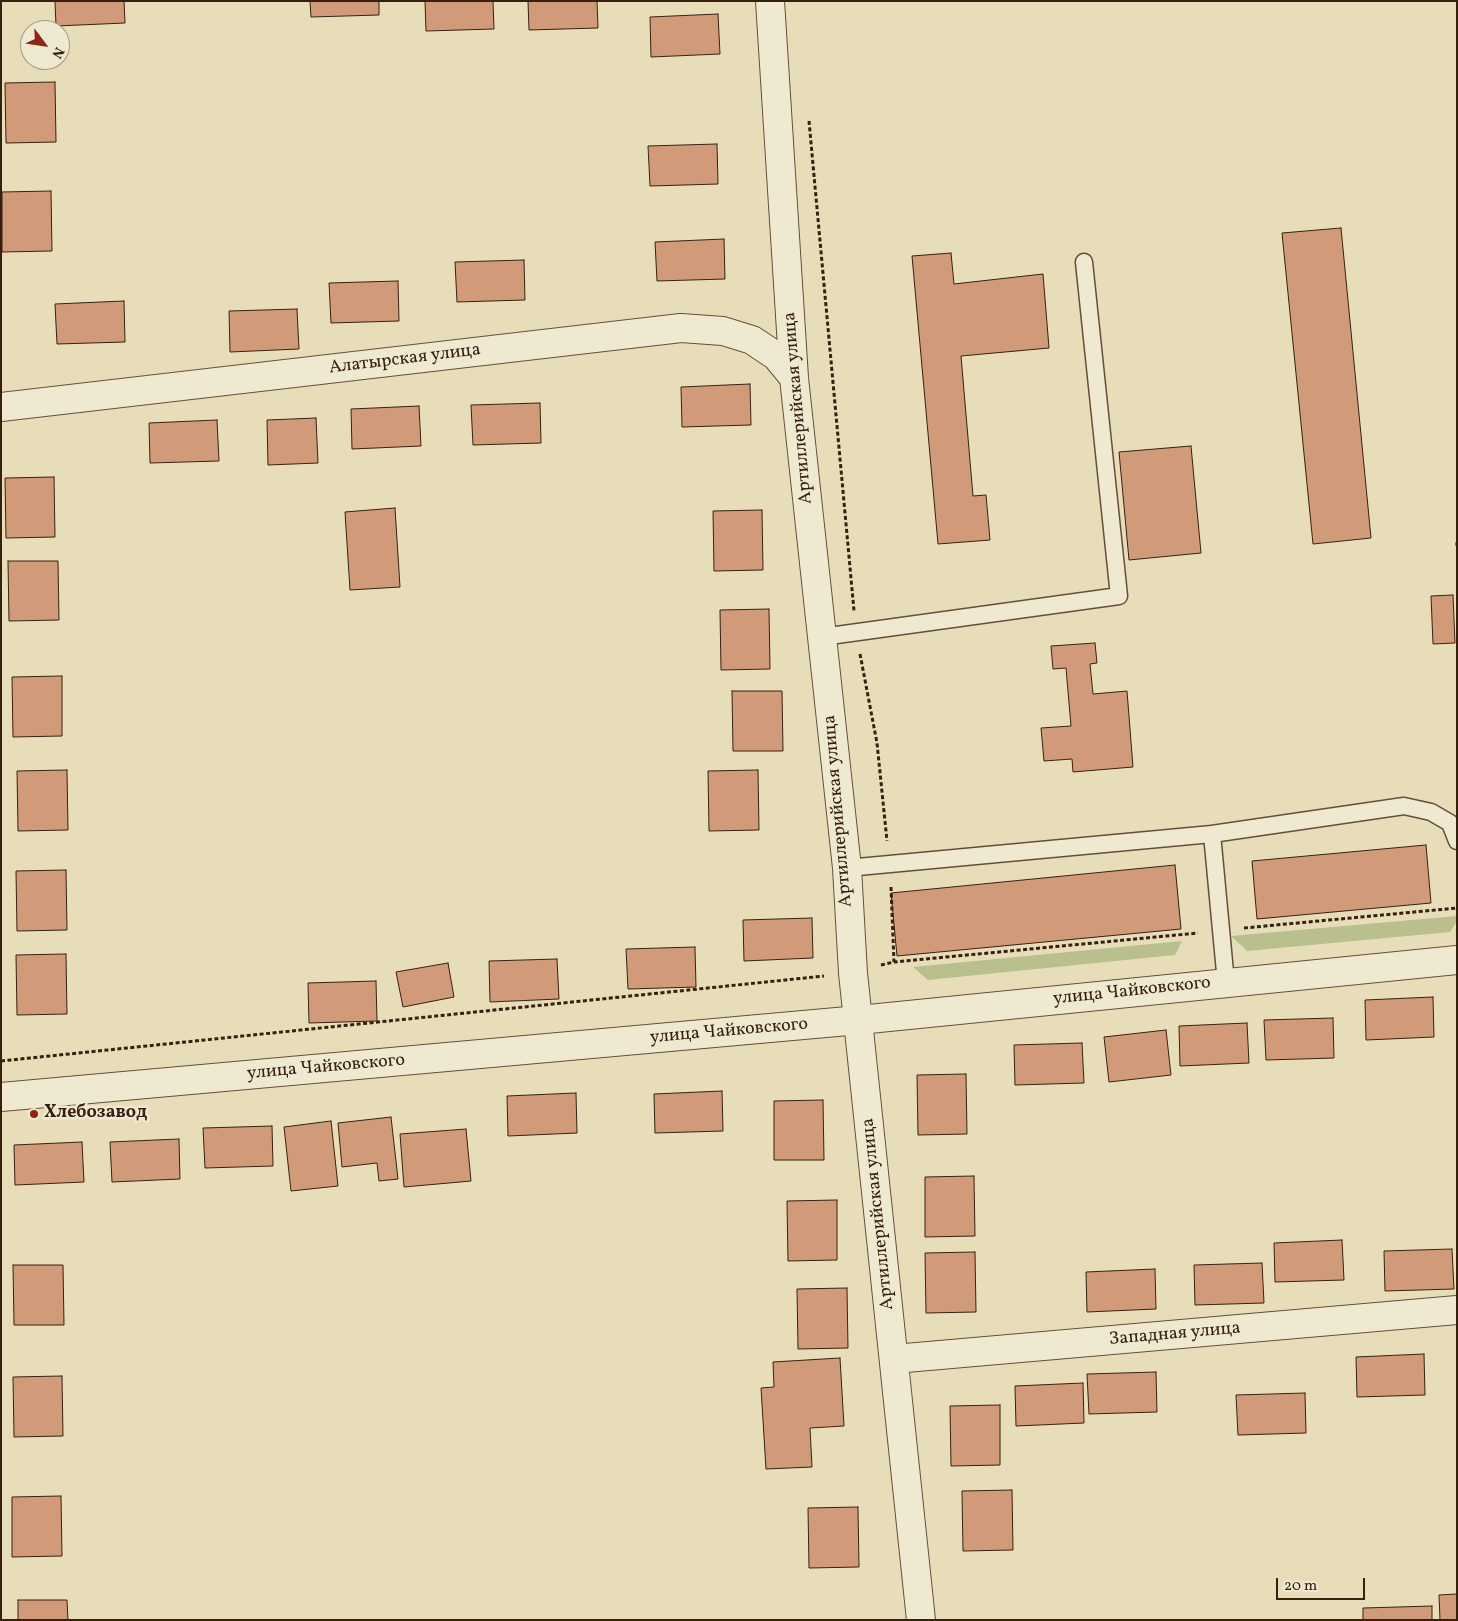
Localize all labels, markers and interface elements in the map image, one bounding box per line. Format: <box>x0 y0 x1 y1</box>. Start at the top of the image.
north arrow <box>20 20 70 70</box>
text: N <box>47 43 68 62</box>
street label: Артиллерийская улица <box>780 311 818 505</box>
street label: Алатырская улица <box>328 340 482 380</box>
street label: Артиллерийская улица <box>820 714 858 908</box>
street label: улица Чайковского <box>1052 973 1212 1011</box>
street label: улица Чайковского <box>649 1014 809 1050</box>
street label: улица Чайковского <box>246 1050 406 1086</box>
place label: Хлебозавод <box>44 1103 147 1125</box>
marker: Хлебозавод <box>28 1108 40 1120</box>
street label: Артиллерийская улица <box>858 1117 900 1311</box>
street label: Западная улица <box>1108 1318 1242 1352</box>
scale bar <box>1278 1568 1367 1600</box>
text: 20 m <box>1284 1576 1317 1597</box>

